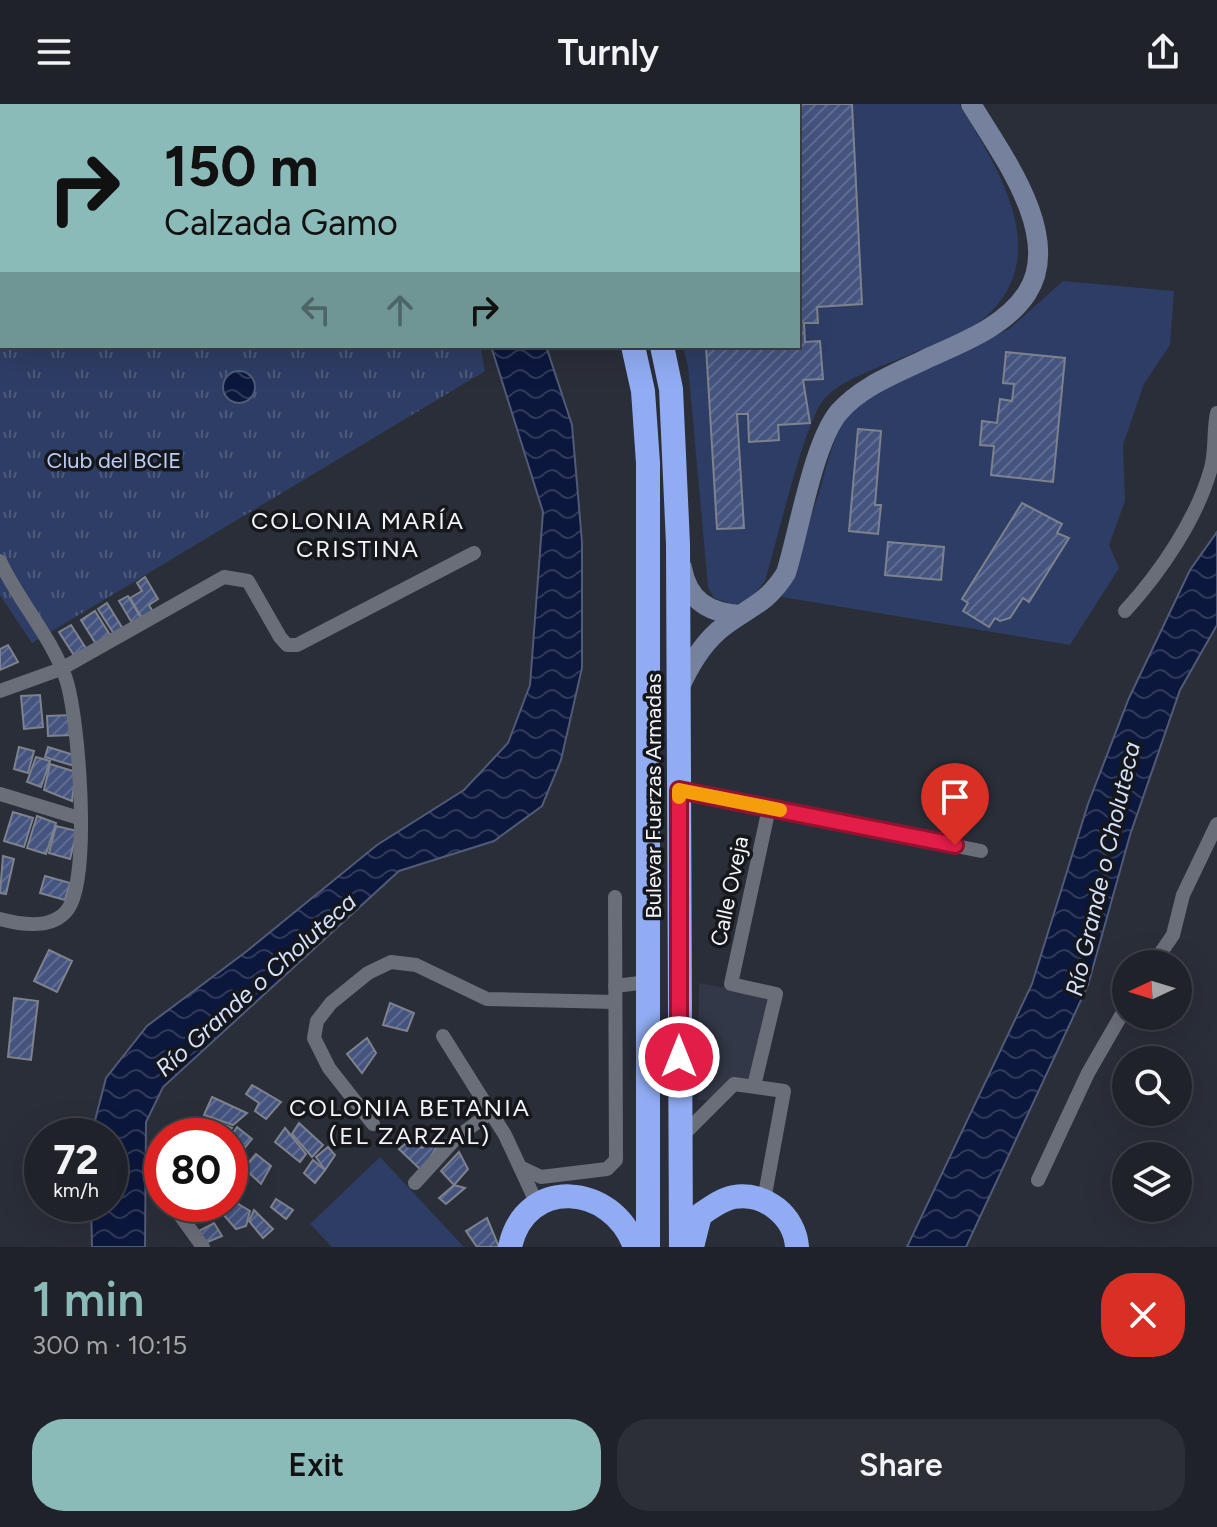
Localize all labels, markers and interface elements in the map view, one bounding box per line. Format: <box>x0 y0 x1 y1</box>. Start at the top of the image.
icon: menu <box>32 30 76 74</box>
icon: share <box>1141 30 1185 74</box>
text: Turnly <box>558 31 659 74</box>
text: 150 m <box>164 133 319 200</box>
icon: right <box>32 136 136 240</box>
text: Calzada Gamo <box>164 201 398 244</box>
icon: left <box>294 288 338 332</box>
icon: ahead <box>378 288 422 332</box>
icon: right <box>462 288 506 332</box>
park label: Club del BCIE <box>47 447 181 474</box>
district label: COLONIA MARÍA CRISTINA <box>251 506 465 563</box>
street label: Bulevar Fuerzas Armadas <box>640 673 667 919</box>
water label: Río Grande o Choluteca <box>1059 739 1146 999</box>
pin <box>921 763 989 845</box>
icon: arrive <box>933 775 977 819</box>
street label: Calle Oveja <box>705 834 754 949</box>
water label: Río Grande o Choluteca <box>149 887 362 1082</box>
north arrow <box>1112 950 1192 1030</box>
map controls <box>1112 950 1192 1222</box>
position arrow <box>637 1015 721 1099</box>
button: search <box>1112 1046 1192 1126</box>
district label: COLONIA BETANIA (EL ZARZAL) <box>289 1093 531 1150</box>
speed limit sign: 80 <box>144 1118 248 1222</box>
text: 72 <box>53 1136 99 1184</box>
button: layers <box>1112 1142 1192 1222</box>
text: km/h <box>53 1178 99 1202</box>
text: 1 min <box>32 1270 144 1328</box>
button: close <box>1101 1273 1185 1357</box>
text: 300 m · 10:15 <box>32 1329 187 1361</box>
button: Exit <box>32 1419 601 1511</box>
button: Share <box>617 1419 1185 1511</box>

